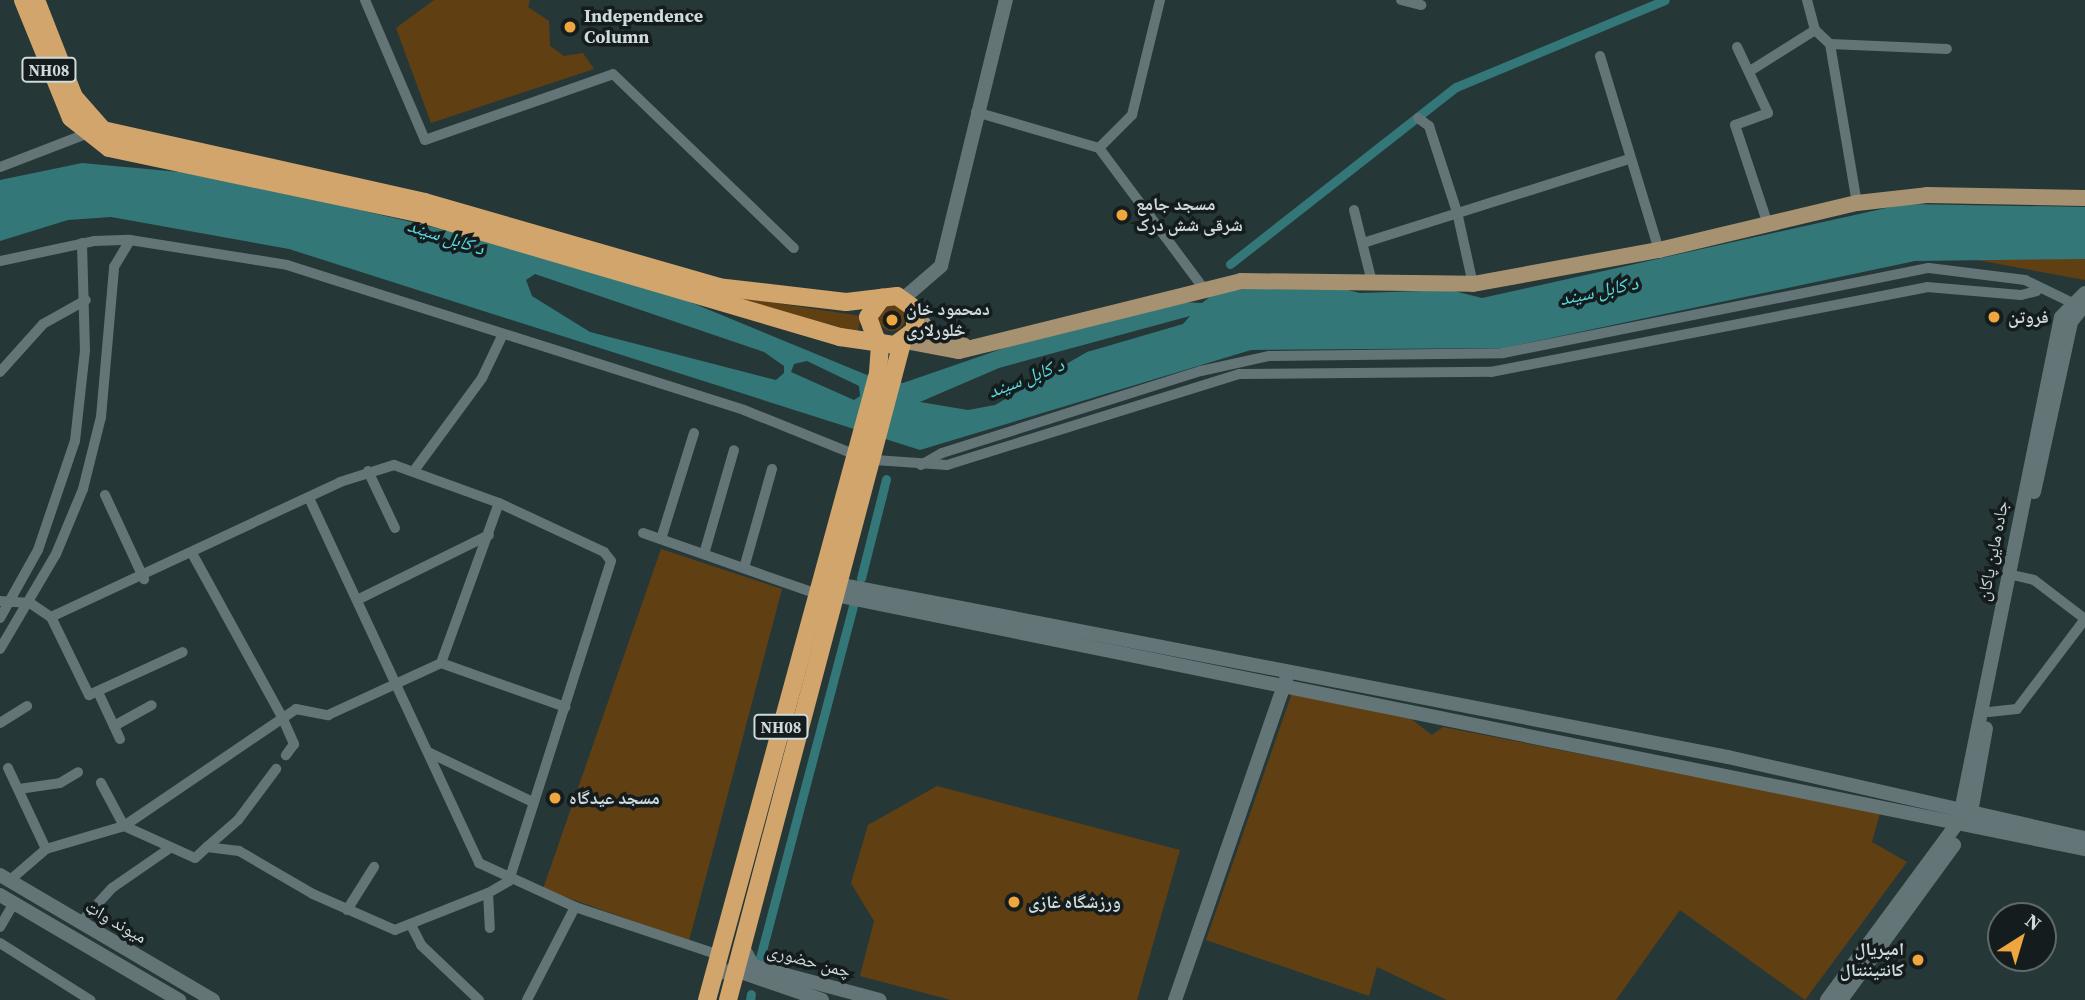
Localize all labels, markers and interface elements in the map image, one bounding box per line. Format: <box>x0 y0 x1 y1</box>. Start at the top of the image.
place label: Independence Column <box>584 6 703 48</box>
marker: Independence Column <box>562 19 578 35</box>
road number: NH08 <box>21 58 77 82</box>
place label: مسجد جامع شرقی شش درک <box>1136 194 1243 236</box>
marker: مسجد جامع شرقی شش درک <box>1114 207 1130 223</box>
water label: د کابل سيند <box>405 214 487 260</box>
water label: د کابل سيند <box>1558 272 1640 310</box>
place label: دمحمود خان څلورلاری <box>906 299 990 342</box>
place label: فروتن <box>2008 306 2049 328</box>
marker: فروتن <box>1986 309 2002 325</box>
marker: دمحمود خان څلورلاری <box>884 312 900 328</box>
water label: د کابل سيند <box>985 353 1067 403</box>
street label: جاده ماین پاکان <box>1973 499 2013 603</box>
road number: NH08 <box>753 714 809 740</box>
place label: مسجد عیدگاه <box>569 787 660 809</box>
marker: مسجد عیدگاه <box>547 790 563 806</box>
place label: ورزشگاه غازی <box>1028 891 1121 913</box>
marker: ورزشگاه غازی <box>1006 894 1022 910</box>
street label: میوند واټ <box>81 896 151 948</box>
north arrow <box>1987 902 2057 972</box>
text: N <box>2020 907 2047 936</box>
street label: چمن حضوری <box>765 939 853 983</box>
place label: امپریال کانتیننتال <box>1840 939 1904 982</box>
marker: امپریال کانتیننتال <box>1910 952 1926 968</box>

